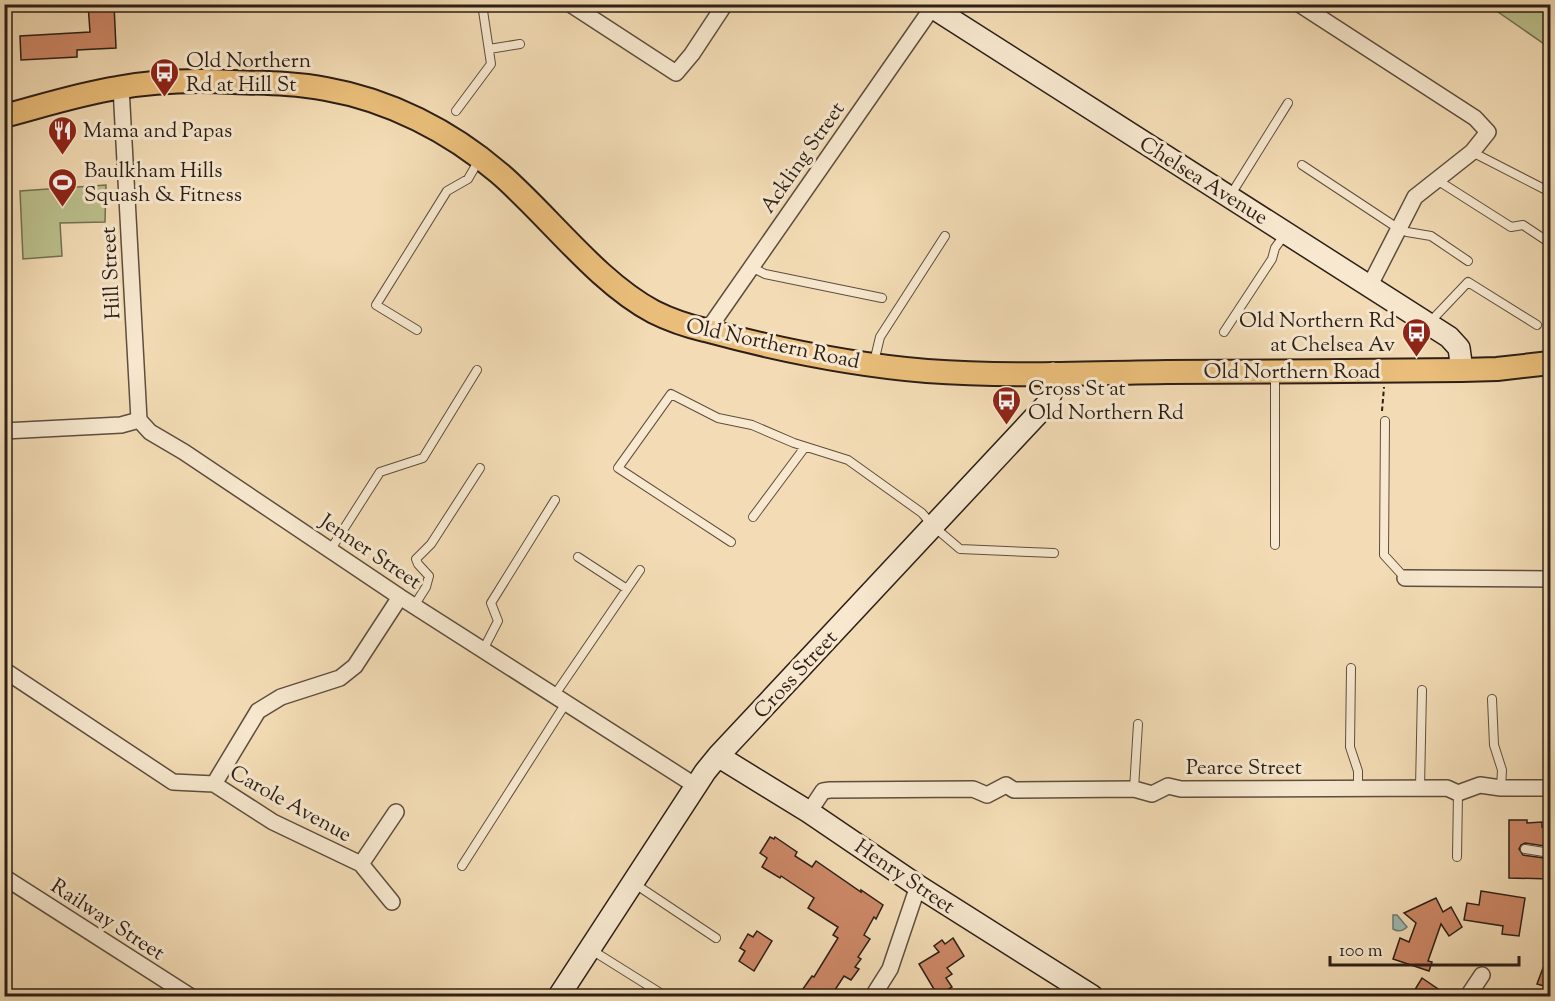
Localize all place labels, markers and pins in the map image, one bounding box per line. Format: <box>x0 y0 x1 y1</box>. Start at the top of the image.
place label: Old Northern Rd at Hill St <box>186 47 311 101</box>
bus stop icon: Old Northern Rd at Hill St <box>149 56 181 98</box>
restaurant icon: Mama and Papas <box>46 114 78 156</box>
place label: Mama and Papas <box>83 117 232 147</box>
place label: Baulkham Hills Squash & Fitness <box>84 157 242 211</box>
sports icon: Baulkham Hills Squash & Fitness <box>47 166 79 208</box>
place label: Old Northern Rd at Chelsea Av <box>1239 307 1395 361</box>
bus stop icon: Old Northern Rd at Chelsea Av <box>1400 316 1432 358</box>
place label: Cross St at Old Northern Rd <box>1028 375 1184 429</box>
bus stop icon: Cross St at Old Northern Rd <box>991 384 1023 426</box>

